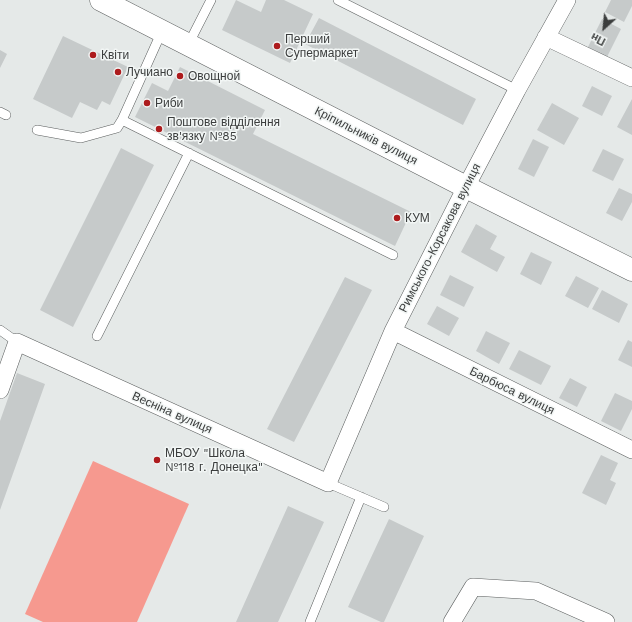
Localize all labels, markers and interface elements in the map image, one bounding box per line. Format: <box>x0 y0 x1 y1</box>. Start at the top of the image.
north arrow <box>584 8 624 48</box>
text: Пн <box>589 30 608 48</box>
place label: Перший Супермаркет <box>285 32 358 60</box>
marker: Перший Супермаркет <box>272 41 282 51</box>
place label: Квіти <box>101 48 129 62</box>
marker: Квіти <box>88 50 98 60</box>
place label: Лучиано <box>126 65 173 79</box>
marker: Лучиано <box>113 67 123 77</box>
place label: Овощной <box>188 69 240 83</box>
marker: Овощной <box>175 71 185 81</box>
place label: Риби <box>155 96 183 110</box>
marker: Риби <box>142 98 152 108</box>
street label: Кріпильників вулиця <box>312 104 420 168</box>
place label: Поштове відділення зв'язку №85 <box>167 115 280 143</box>
marker: Поштове відділення зв'язку №85 <box>154 124 164 134</box>
street label: Римського-Корсакова вулиця <box>396 161 484 315</box>
place label: КУМ <box>405 211 430 225</box>
marker: КУМ <box>392 213 402 223</box>
street label: Барбюса вулиця <box>467 364 557 418</box>
street label: Весніна вулиця <box>130 389 214 437</box>
place label: МБОУ "Школа №118 г. Донецка" <box>165 446 263 474</box>
marker: МБОУ "Школа №118 г. Донецка" <box>152 455 162 465</box>

